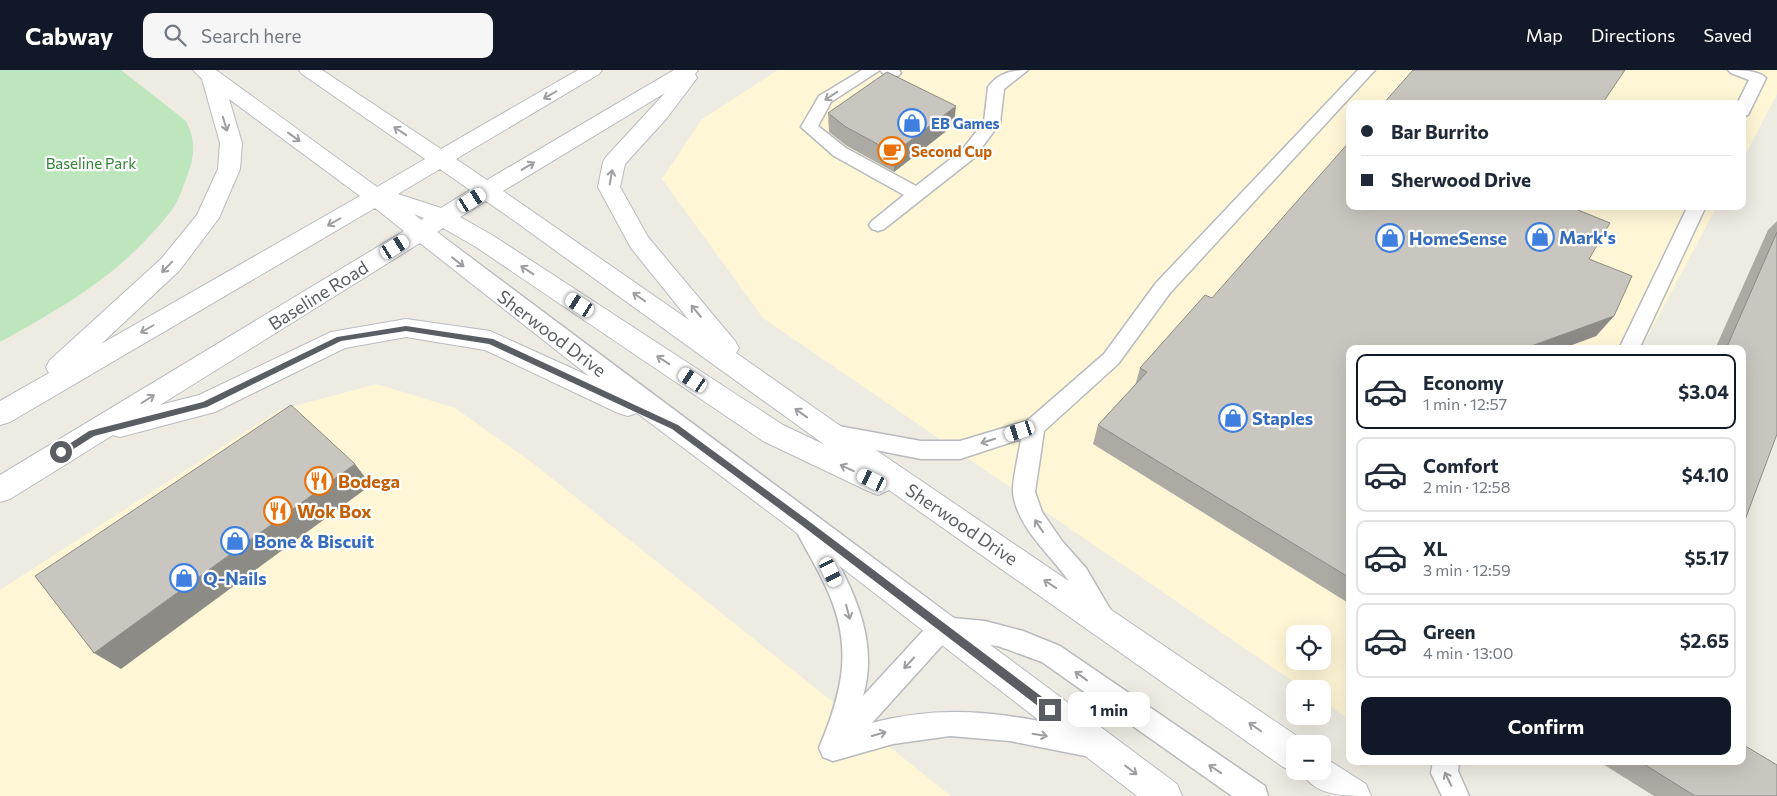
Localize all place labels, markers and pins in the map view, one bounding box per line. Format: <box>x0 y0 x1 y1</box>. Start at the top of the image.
shop icon: EB Games <box>897 108 927 138</box>
place label: EB Games <box>931 114 1000 132</box>
cafe icon: Second Cup <box>877 136 907 166</box>
place label: Second Cup <box>911 142 992 160</box>
shop icon: Mark's <box>1525 222 1555 252</box>
shop icon: HomeSense <box>1375 223 1405 253</box>
place label: Mark's <box>1559 226 1616 248</box>
place label: HomeSense <box>1409 227 1507 249</box>
shop icon: Staples <box>1218 403 1248 433</box>
place label: Staples <box>1252 407 1313 429</box>
restaurant icon: Bodega <box>304 466 334 496</box>
place label: Bodega <box>338 470 400 492</box>
restaurant icon: Wok Box <box>263 496 293 526</box>
place label: Wok Box <box>297 500 372 522</box>
shop icon: Bone & Biscuit <box>220 526 250 556</box>
place label: Bone & Biscuit <box>254 530 375 552</box>
shop icon: Q-Nails <box>169 563 199 593</box>
place label: Q-Nails <box>203 567 267 589</box>

